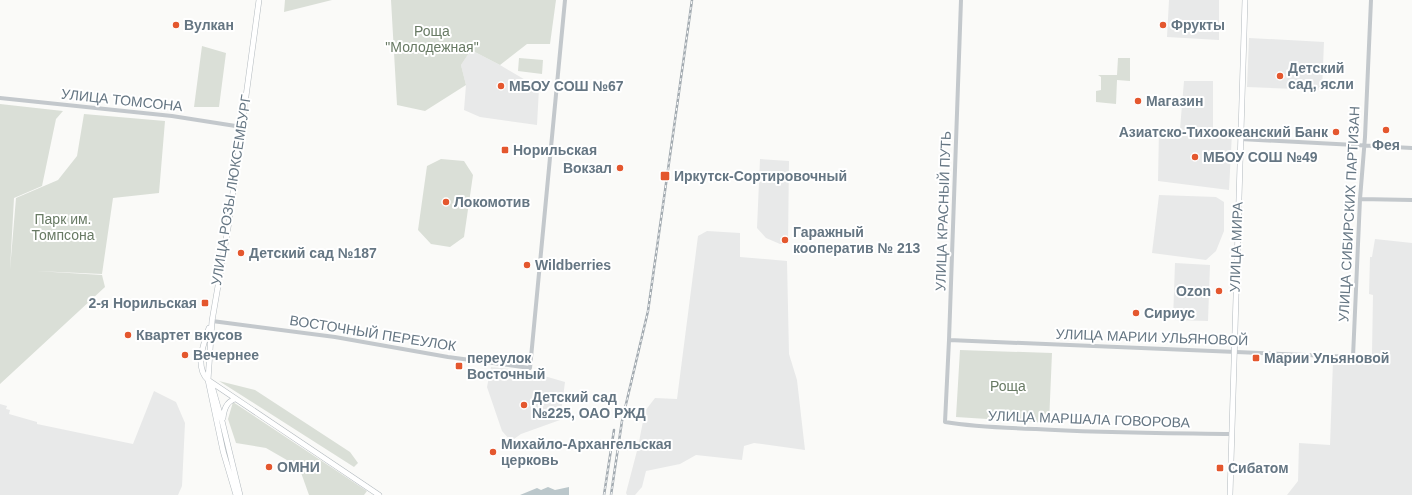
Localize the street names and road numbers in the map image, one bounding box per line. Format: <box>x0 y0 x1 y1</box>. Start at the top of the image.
street label: УЛИЦА ТОМСОНА <box>61 86 184 114</box>
street label: УЛИЦА РОЗЫ ЛЮКСЕМБУРГ <box>208 93 254 287</box>
street label: УЛИЦА СИБИРСКИХ ПАРТИЗАН <box>1335 106 1363 322</box>
street label: УЛИЦА КРАСНЫЙ ПУТЬ <box>931 131 954 291</box>
street label: УЛИЦА МИРА <box>1226 201 1246 293</box>
street label: ВОСТОЧНЫЙ ПЕРЕУЛОК <box>289 311 458 354</box>
street label: УЛИЦА МАРИИ УЛЬЯНОВОЙ <box>1055 325 1249 348</box>
street label: УЛИЦА МАРШАЛА ГОВОРОВА <box>988 407 1191 431</box>

